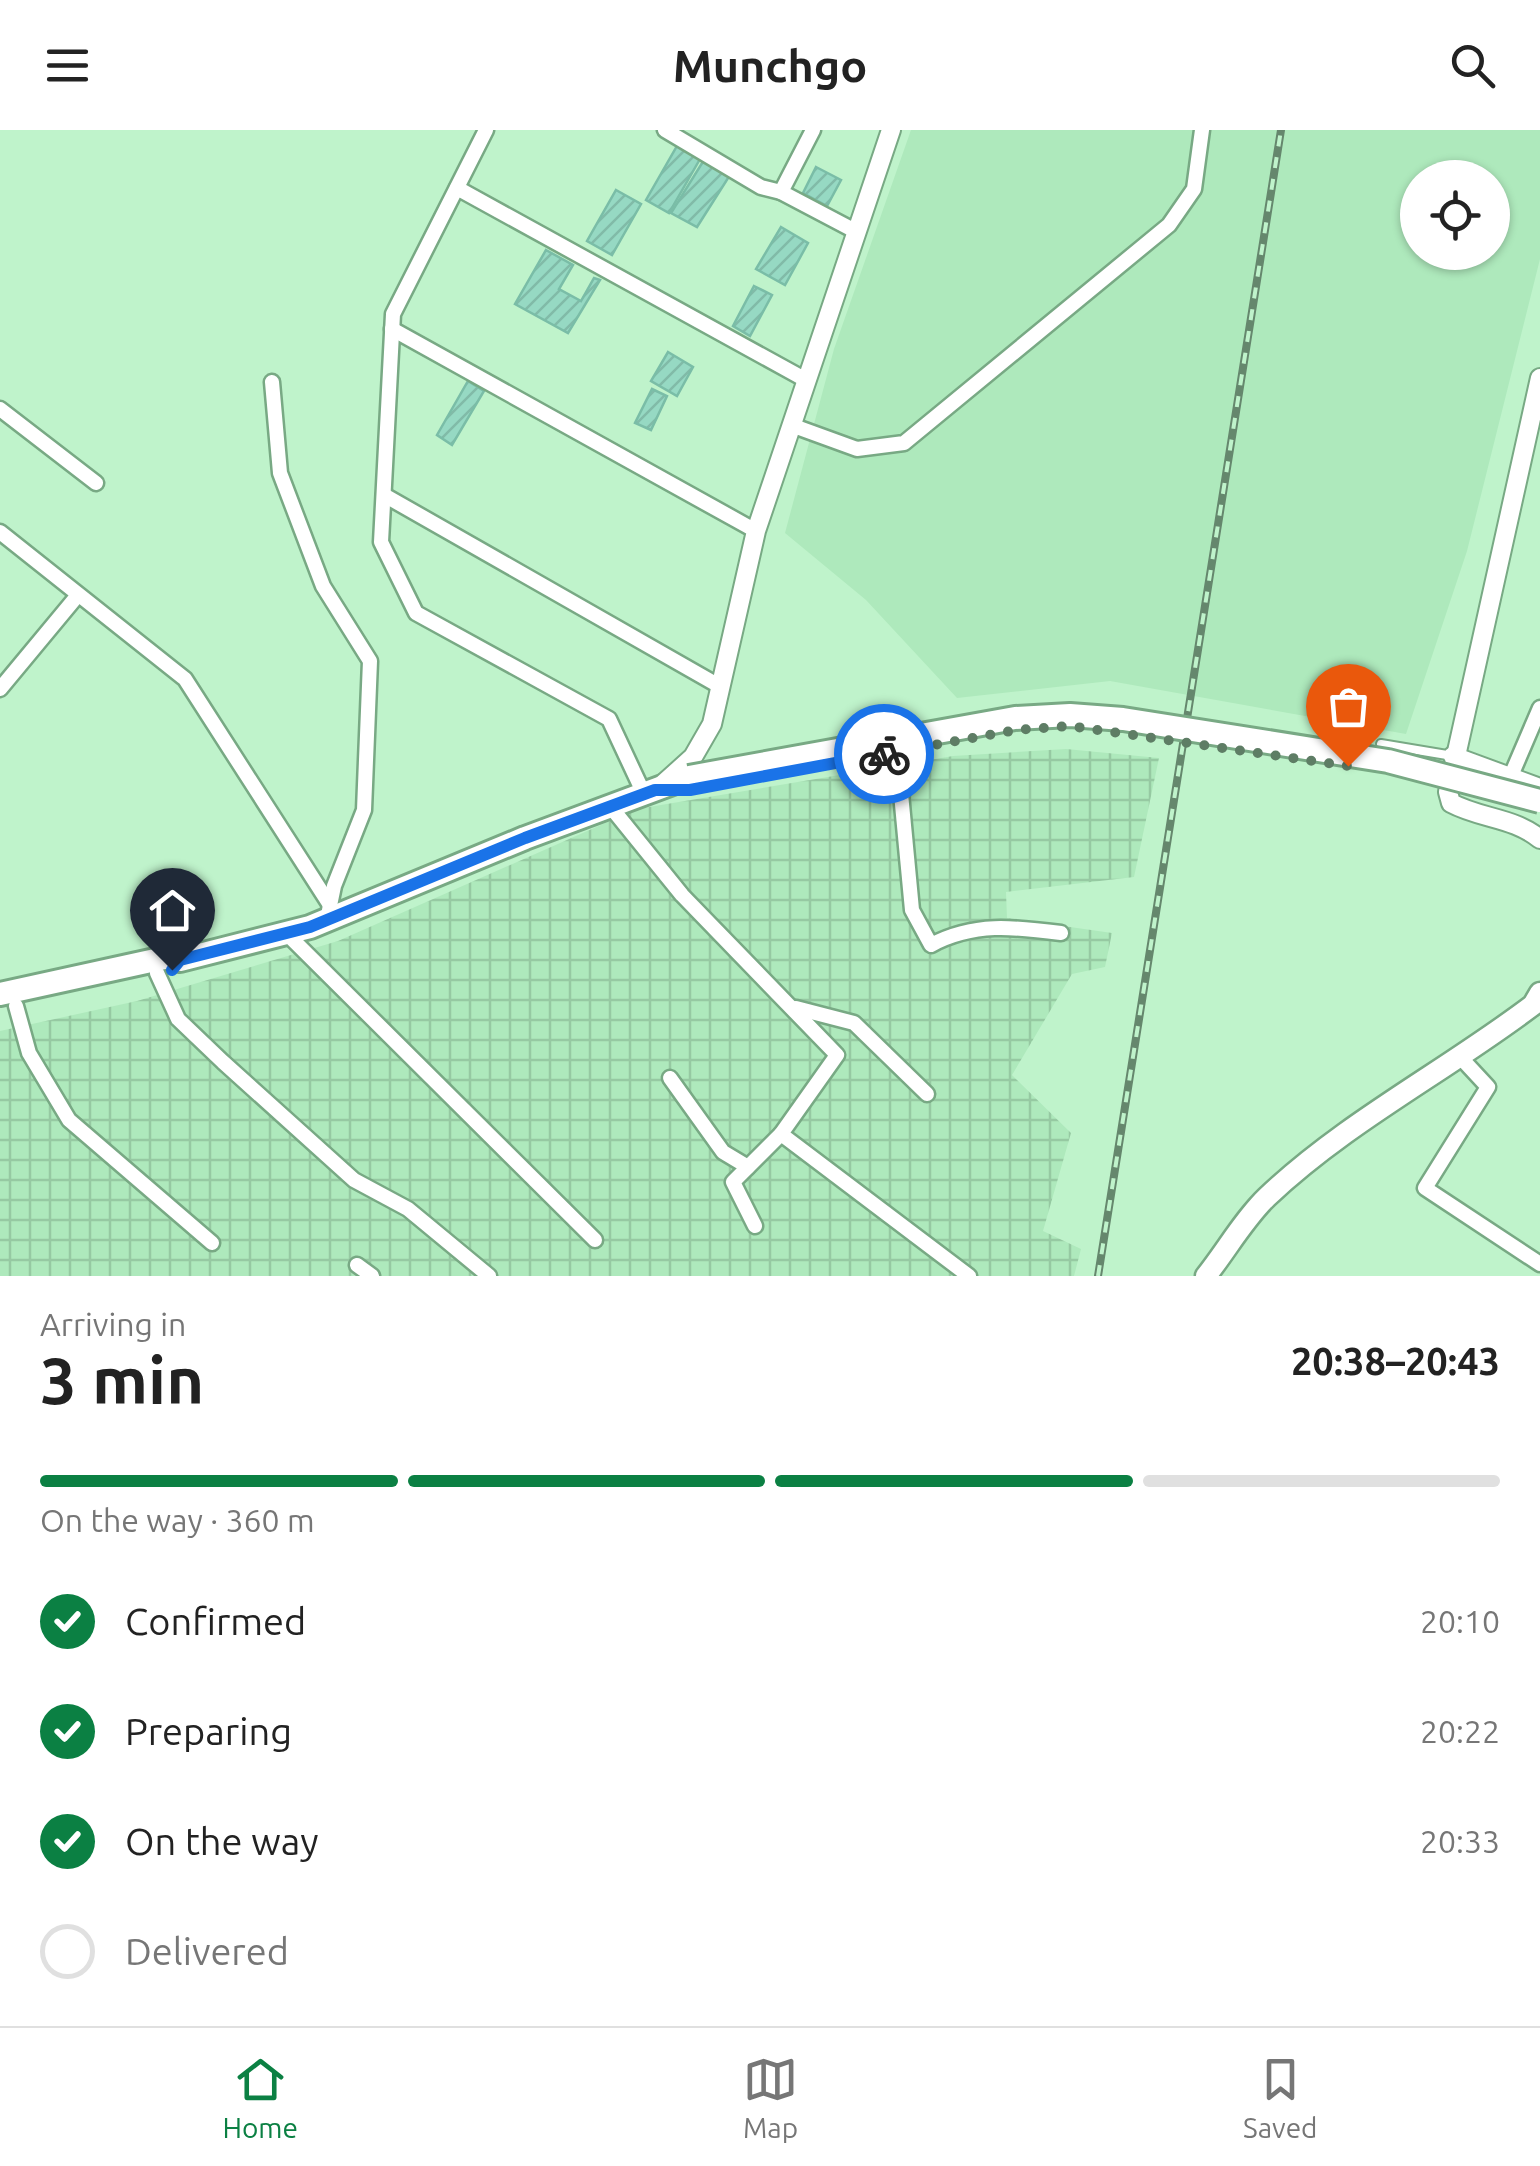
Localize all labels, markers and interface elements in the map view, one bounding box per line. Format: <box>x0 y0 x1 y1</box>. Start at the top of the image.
icon: menu <box>40 38 95 93</box>
icon: search <box>1445 38 1500 93</box>
text: Munchgo <box>673 40 867 91</box>
map controls <box>1400 160 1510 270</box>
button: locate <box>1400 160 1510 270</box>
pin <box>1306 664 1391 767</box>
icon: bag <box>1321 679 1376 734</box>
courier <box>834 704 934 804</box>
icon: bike <box>857 727 912 782</box>
pin <box>130 868 215 971</box>
icon: home <box>145 883 200 938</box>
text: Arriving in <box>40 1306 186 1342</box>
text: 20:38–20:43 <box>1291 1340 1500 1382</box>
text: 3 min <box>40 1343 204 1416</box>
text: On the way · 360 m <box>40 1502 315 1538</box>
icon: check <box>40 1594 95 1649</box>
text: Confirmed <box>125 1600 306 1642</box>
text: 20:10 <box>1420 1603 1500 1639</box>
icon: check <box>40 1704 95 1759</box>
text: Preparing <box>125 1710 292 1752</box>
text: 20:22 <box>1420 1713 1500 1749</box>
icon: check <box>40 1814 95 1869</box>
text: On the way <box>125 1820 318 1862</box>
text: 20:33 <box>1420 1823 1500 1859</box>
text: Delivered <box>125 1930 289 1972</box>
tab: Home <box>222 2052 298 2143</box>
tab: Map <box>743 2052 798 2143</box>
tab: Saved <box>1243 2052 1318 2143</box>

